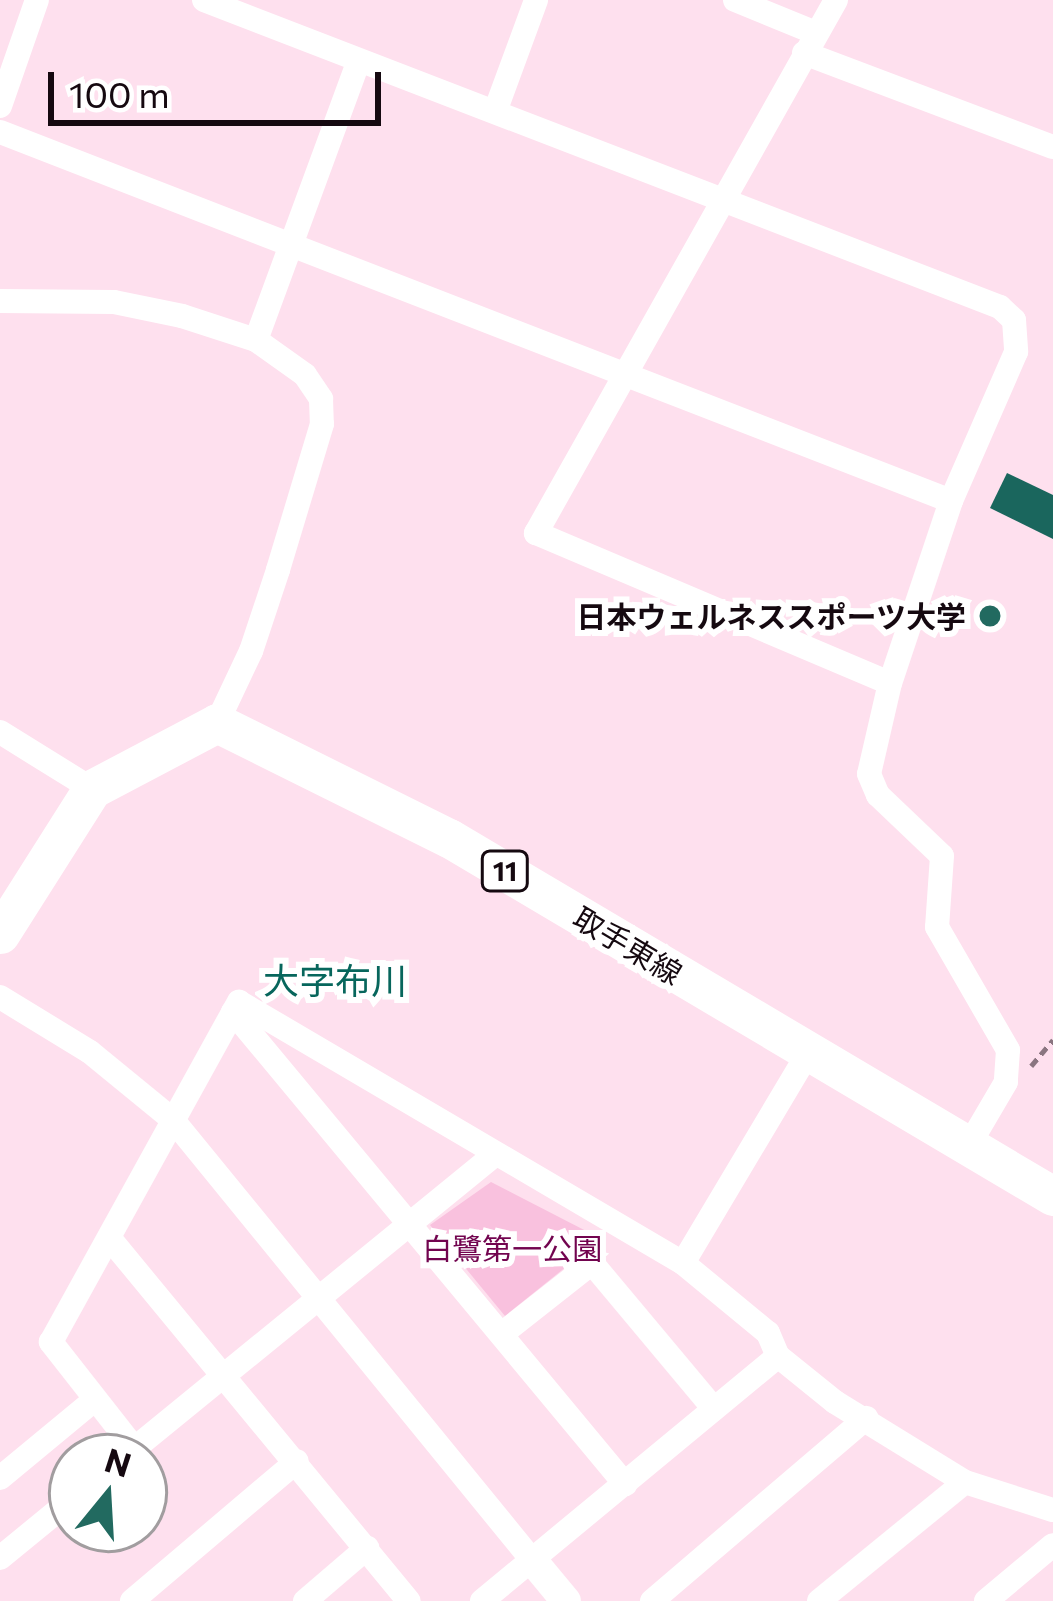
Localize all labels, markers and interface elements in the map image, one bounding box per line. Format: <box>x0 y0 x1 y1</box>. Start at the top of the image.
scale bar <box>54 48 387 122</box>
text: 100 m <box>69 71 170 115</box>
place label: 日本ウェルネススポーツ大学 <box>576 598 966 634</box>
marker: 日本ウェルネススポーツ大学 <box>977 603 1003 629</box>
road number: 11 <box>478 850 532 892</box>
street label: 取手東線 <box>567 899 689 991</box>
district label: 大字布川 <box>263 958 407 1002</box>
park label: 白鷺第一公園 <box>422 1230 602 1266</box>
north arrow <box>48 1433 168 1553</box>
text: N <box>100 1438 136 1484</box>

